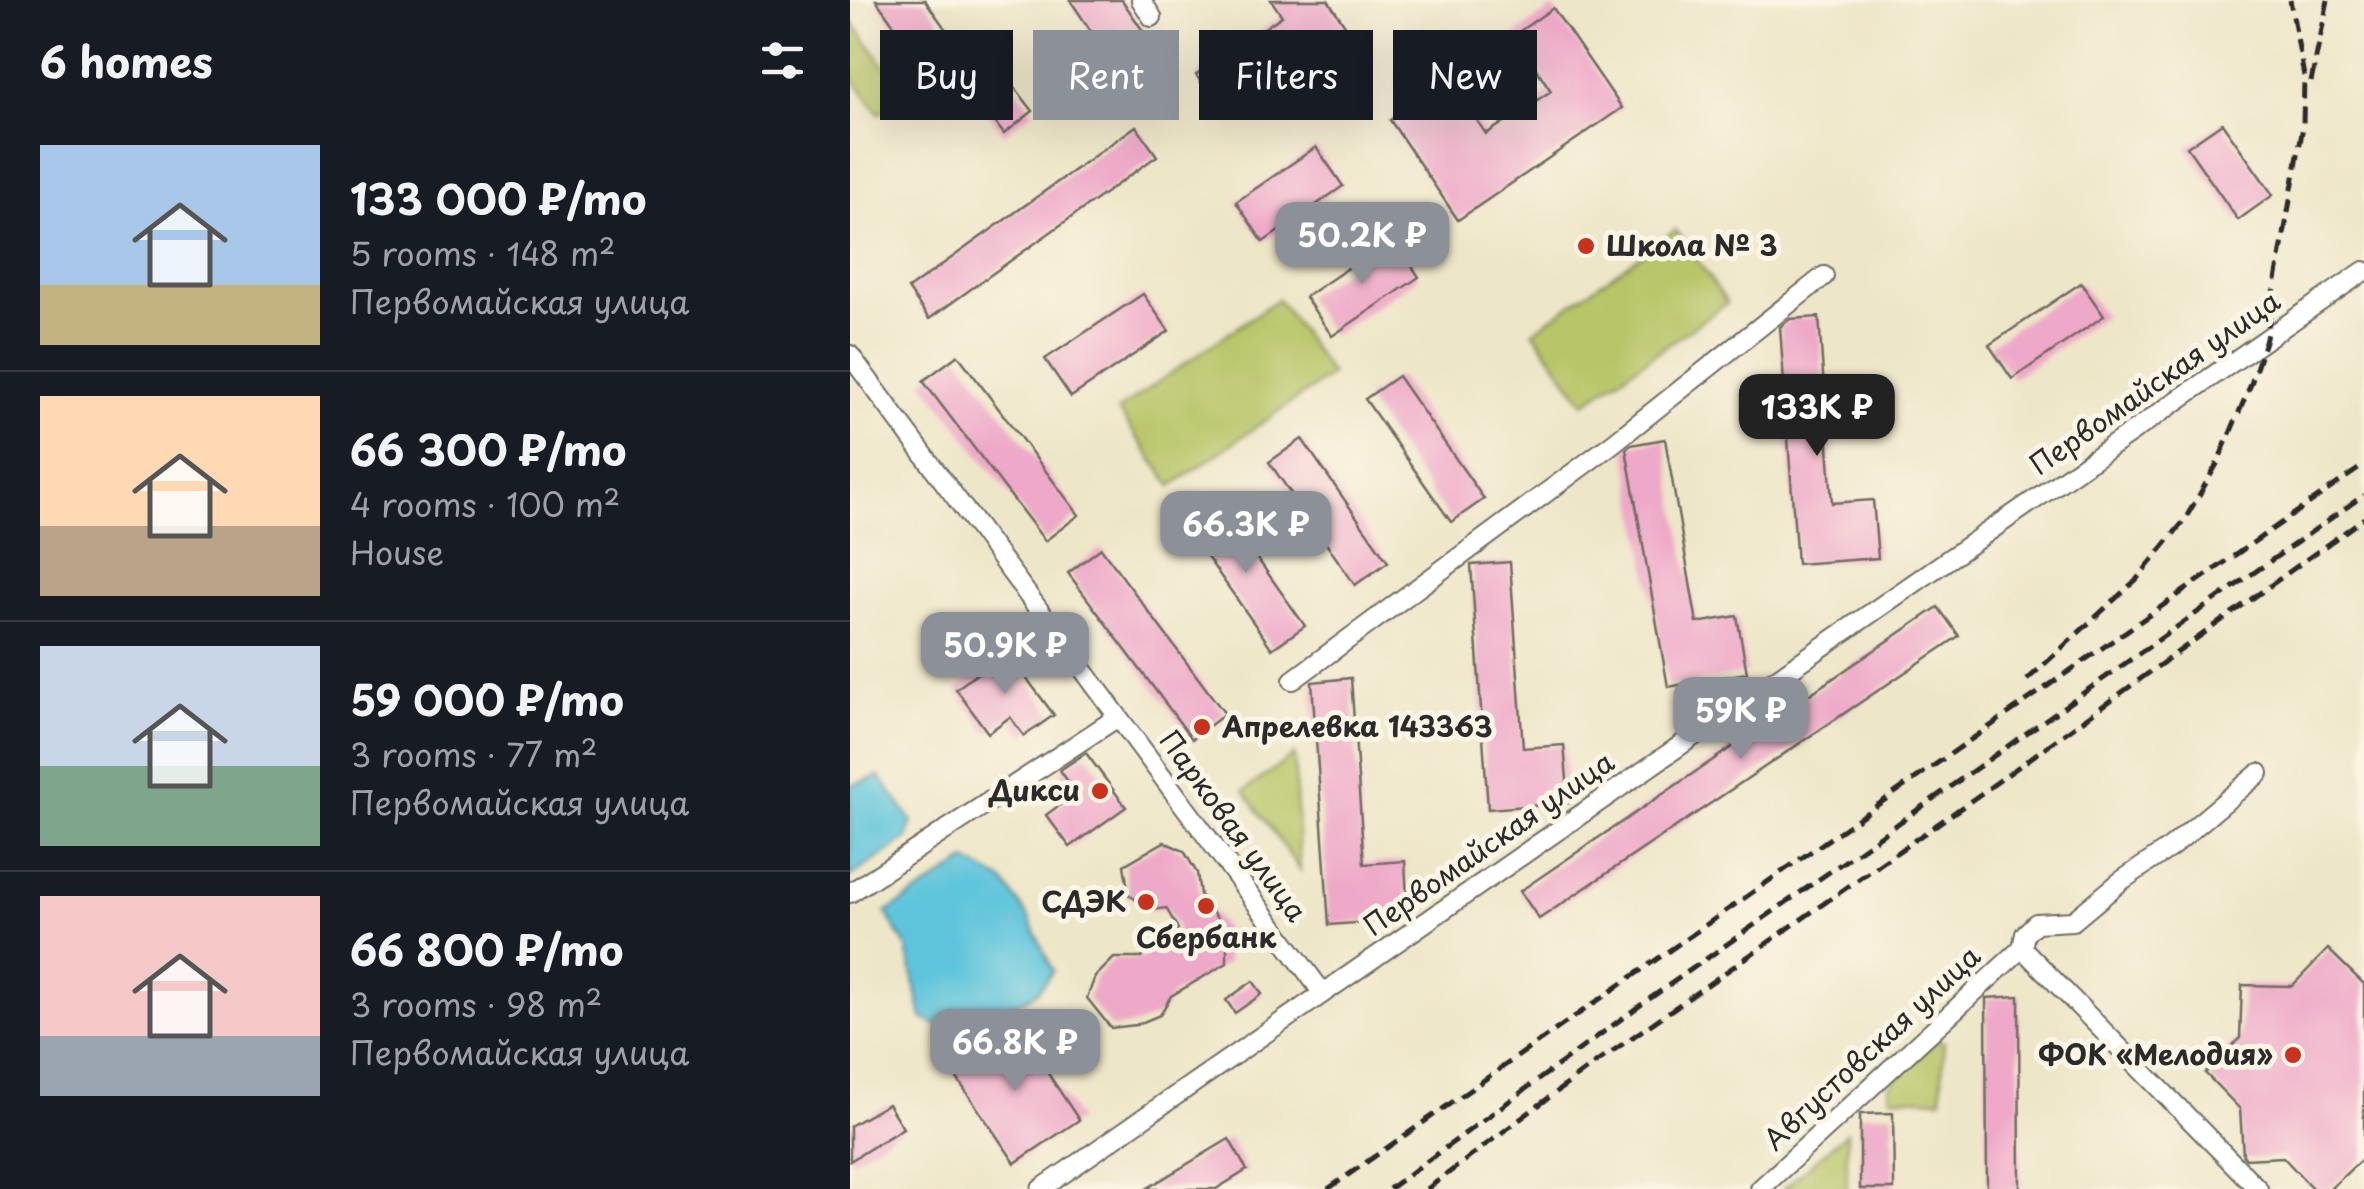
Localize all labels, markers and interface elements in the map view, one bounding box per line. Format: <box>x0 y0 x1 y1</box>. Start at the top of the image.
text: 6 homes <box>40 29 213 92</box>
chip: Buy <box>880 30 1013 120</box>
chip: Rent <box>1033 30 1179 120</box>
chip: Filters <box>1199 30 1373 120</box>
chip: New <box>1393 30 1537 120</box>
icon: filters <box>755 33 810 88</box>
text: 133 000 ₽/mo <box>350 166 646 229</box>
icon: home <box>120 185 240 305</box>
pin: 50.2K ₽ <box>1270 202 1454 287</box>
text: 50.2K ₽ <box>1297 210 1427 258</box>
place label: Школа № 3 <box>1606 223 1778 266</box>
text: 5 rooms · 148 m² <box>350 229 615 277</box>
marker: Школа № 3 <box>1575 235 1597 257</box>
text: Первомайская улица <box>350 277 689 325</box>
street label: Первомайская улица <box>2020 279 2288 485</box>
pin: 133K ₽ <box>1736 374 1898 459</box>
text: 133K ₽ <box>1761 382 1873 430</box>
text: 66 300 ₽/mo <box>350 417 627 480</box>
icon: home <box>120 436 240 556</box>
text: 4 rooms · 100 m² <box>350 480 620 528</box>
pin: 66.3K ₽ <box>1154 491 1338 576</box>
text: 66.3K ₽ <box>1182 499 1310 547</box>
text: House <box>350 528 444 576</box>
pin: 50.9K ₽ <box>913 612 1097 697</box>
text: 50.9K ₽ <box>943 620 1067 668</box>
text: 59 000 ₽/mo <box>350 667 624 730</box>
pin: 59K ₽ <box>1671 677 1811 762</box>
text: 59K ₽ <box>1695 685 1787 733</box>
icon: home <box>120 686 240 806</box>
place label: Апрелевка 143363 <box>1221 704 1493 747</box>
marker: Апрелевка 143363 <box>1191 716 1213 738</box>
street label: Парковая улица <box>1150 720 1319 930</box>
text: 3 rooms · 77 m² <box>350 730 598 778</box>
street label: Первомайская улица <box>1354 740 1622 946</box>
place label: Дикси <box>988 768 1080 811</box>
text: Первомайская улица <box>350 778 689 826</box>
marker: Дикси <box>1089 780 1111 802</box>
place label: СДЭК <box>1041 879 1126 922</box>
marker: СДЭК <box>1135 891 1157 913</box>
marker: Сбербанк <box>1195 895 1217 917</box>
place label: Сбербанк <box>1136 915 1276 958</box>
text: 66 800 ₽/mo <box>350 917 623 980</box>
street label: Августовская улица <box>1753 934 1989 1159</box>
icon: home <box>120 936 240 1056</box>
text: 3 rooms · 98 m² <box>350 980 602 1028</box>
pin: 66.8K ₽ <box>923 1009 1107 1094</box>
text: 66.8K ₽ <box>952 1017 1078 1065</box>
text: Первомайская улица <box>350 1028 689 1076</box>
place label: ФОК «Мелодия» <box>2038 1032 2273 1075</box>
marker: ФОК «Мелодия» <box>2282 1044 2304 1066</box>

